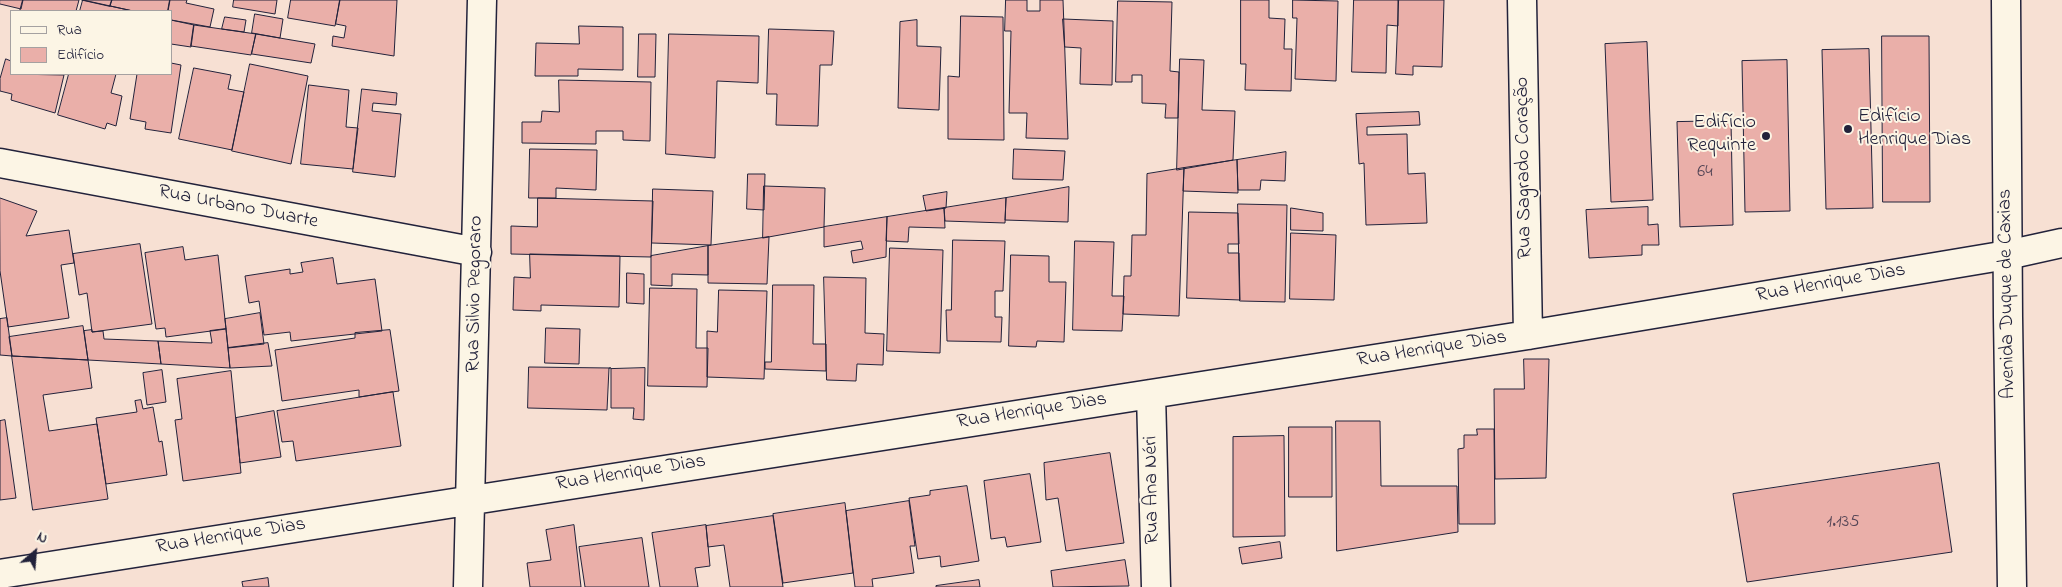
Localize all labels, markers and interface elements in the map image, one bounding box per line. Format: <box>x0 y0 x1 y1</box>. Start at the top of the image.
legend <box>10 10 172 75</box>
text: Rua <box>57 19 82 41</box>
text: Edifício <box>57 44 104 66</box>
street label: Rua Sagrado Coração <box>1511 77 1539 259</box>
place label: Edifício Henrique Dias <box>1858 106 1971 153</box>
place label: Edifício Requinte <box>1687 112 1756 159</box>
marker: Edifício Henrique Dias <box>1842 123 1854 135</box>
marker: Edifício Requinte <box>1760 130 1772 142</box>
house number: 64 <box>1697 162 1713 184</box>
street label: Rua Urbano Duarte <box>156 181 320 235</box>
street label: Avenida Duque de Caxias <box>1994 189 2022 399</box>
street label: Rua Silvio Pegoraro <box>463 215 489 373</box>
street label: Rua Henrique Dias <box>1754 259 1908 309</box>
street label: Rua Henrique Dias <box>1355 326 1509 374</box>
street label: Rua Henrique Dias <box>955 388 1109 436</box>
street label: Rua Ana Néri <box>1140 436 1166 544</box>
street label: Rua Henrique Dias <box>554 450 708 498</box>
house number: 1.135 <box>1827 512 1859 534</box>
street label: Rua Henrique Dias <box>154 513 308 561</box>
north arrow <box>10 527 60 577</box>
text: N <box>33 527 51 550</box>

